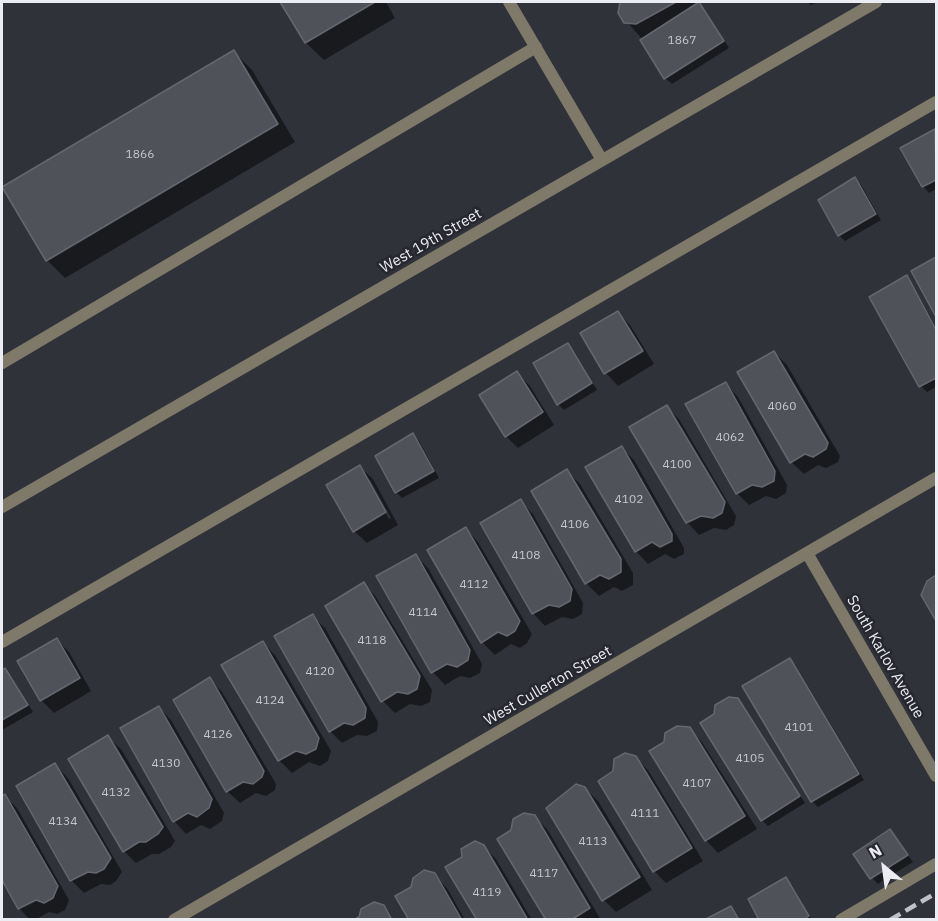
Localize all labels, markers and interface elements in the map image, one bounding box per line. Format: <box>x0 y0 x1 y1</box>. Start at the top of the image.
house number: 1867 <box>668 34 696 48</box>
house number: 1866 <box>126 148 154 162</box>
street label: West 19th Street <box>377 205 485 277</box>
house number: 4060 <box>768 400 796 414</box>
house number: 4062 <box>716 431 744 445</box>
house number: 4100 <box>663 458 691 472</box>
house number: 4102 <box>615 493 643 507</box>
house number: 4106 <box>561 518 589 532</box>
house number: 4108 <box>512 549 540 563</box>
house number: 4112 <box>460 578 488 592</box>
street label: South Karlov Avenue <box>842 592 928 722</box>
house number: 4114 <box>409 606 437 620</box>
house number: 4118 <box>358 634 386 648</box>
street label: West Cullerton Street <box>481 642 615 730</box>
house number: 4120 <box>306 665 334 679</box>
house number: 4124 <box>256 694 284 708</box>
house number: 4101 <box>785 721 813 735</box>
house number: 4126 <box>204 728 232 742</box>
house number: 4105 <box>736 752 764 766</box>
house number: 4130 <box>152 757 180 771</box>
house number: 4107 <box>683 777 711 791</box>
house number: 4132 <box>102 786 130 800</box>
house number: 4111 <box>631 807 659 821</box>
house number: 4134 <box>49 815 77 829</box>
house number: 4113 <box>579 835 607 849</box>
north arrow <box>854 837 914 897</box>
text: N <box>865 840 885 863</box>
house number: 4117 <box>530 867 558 881</box>
house number: 4119 <box>473 886 501 900</box>

